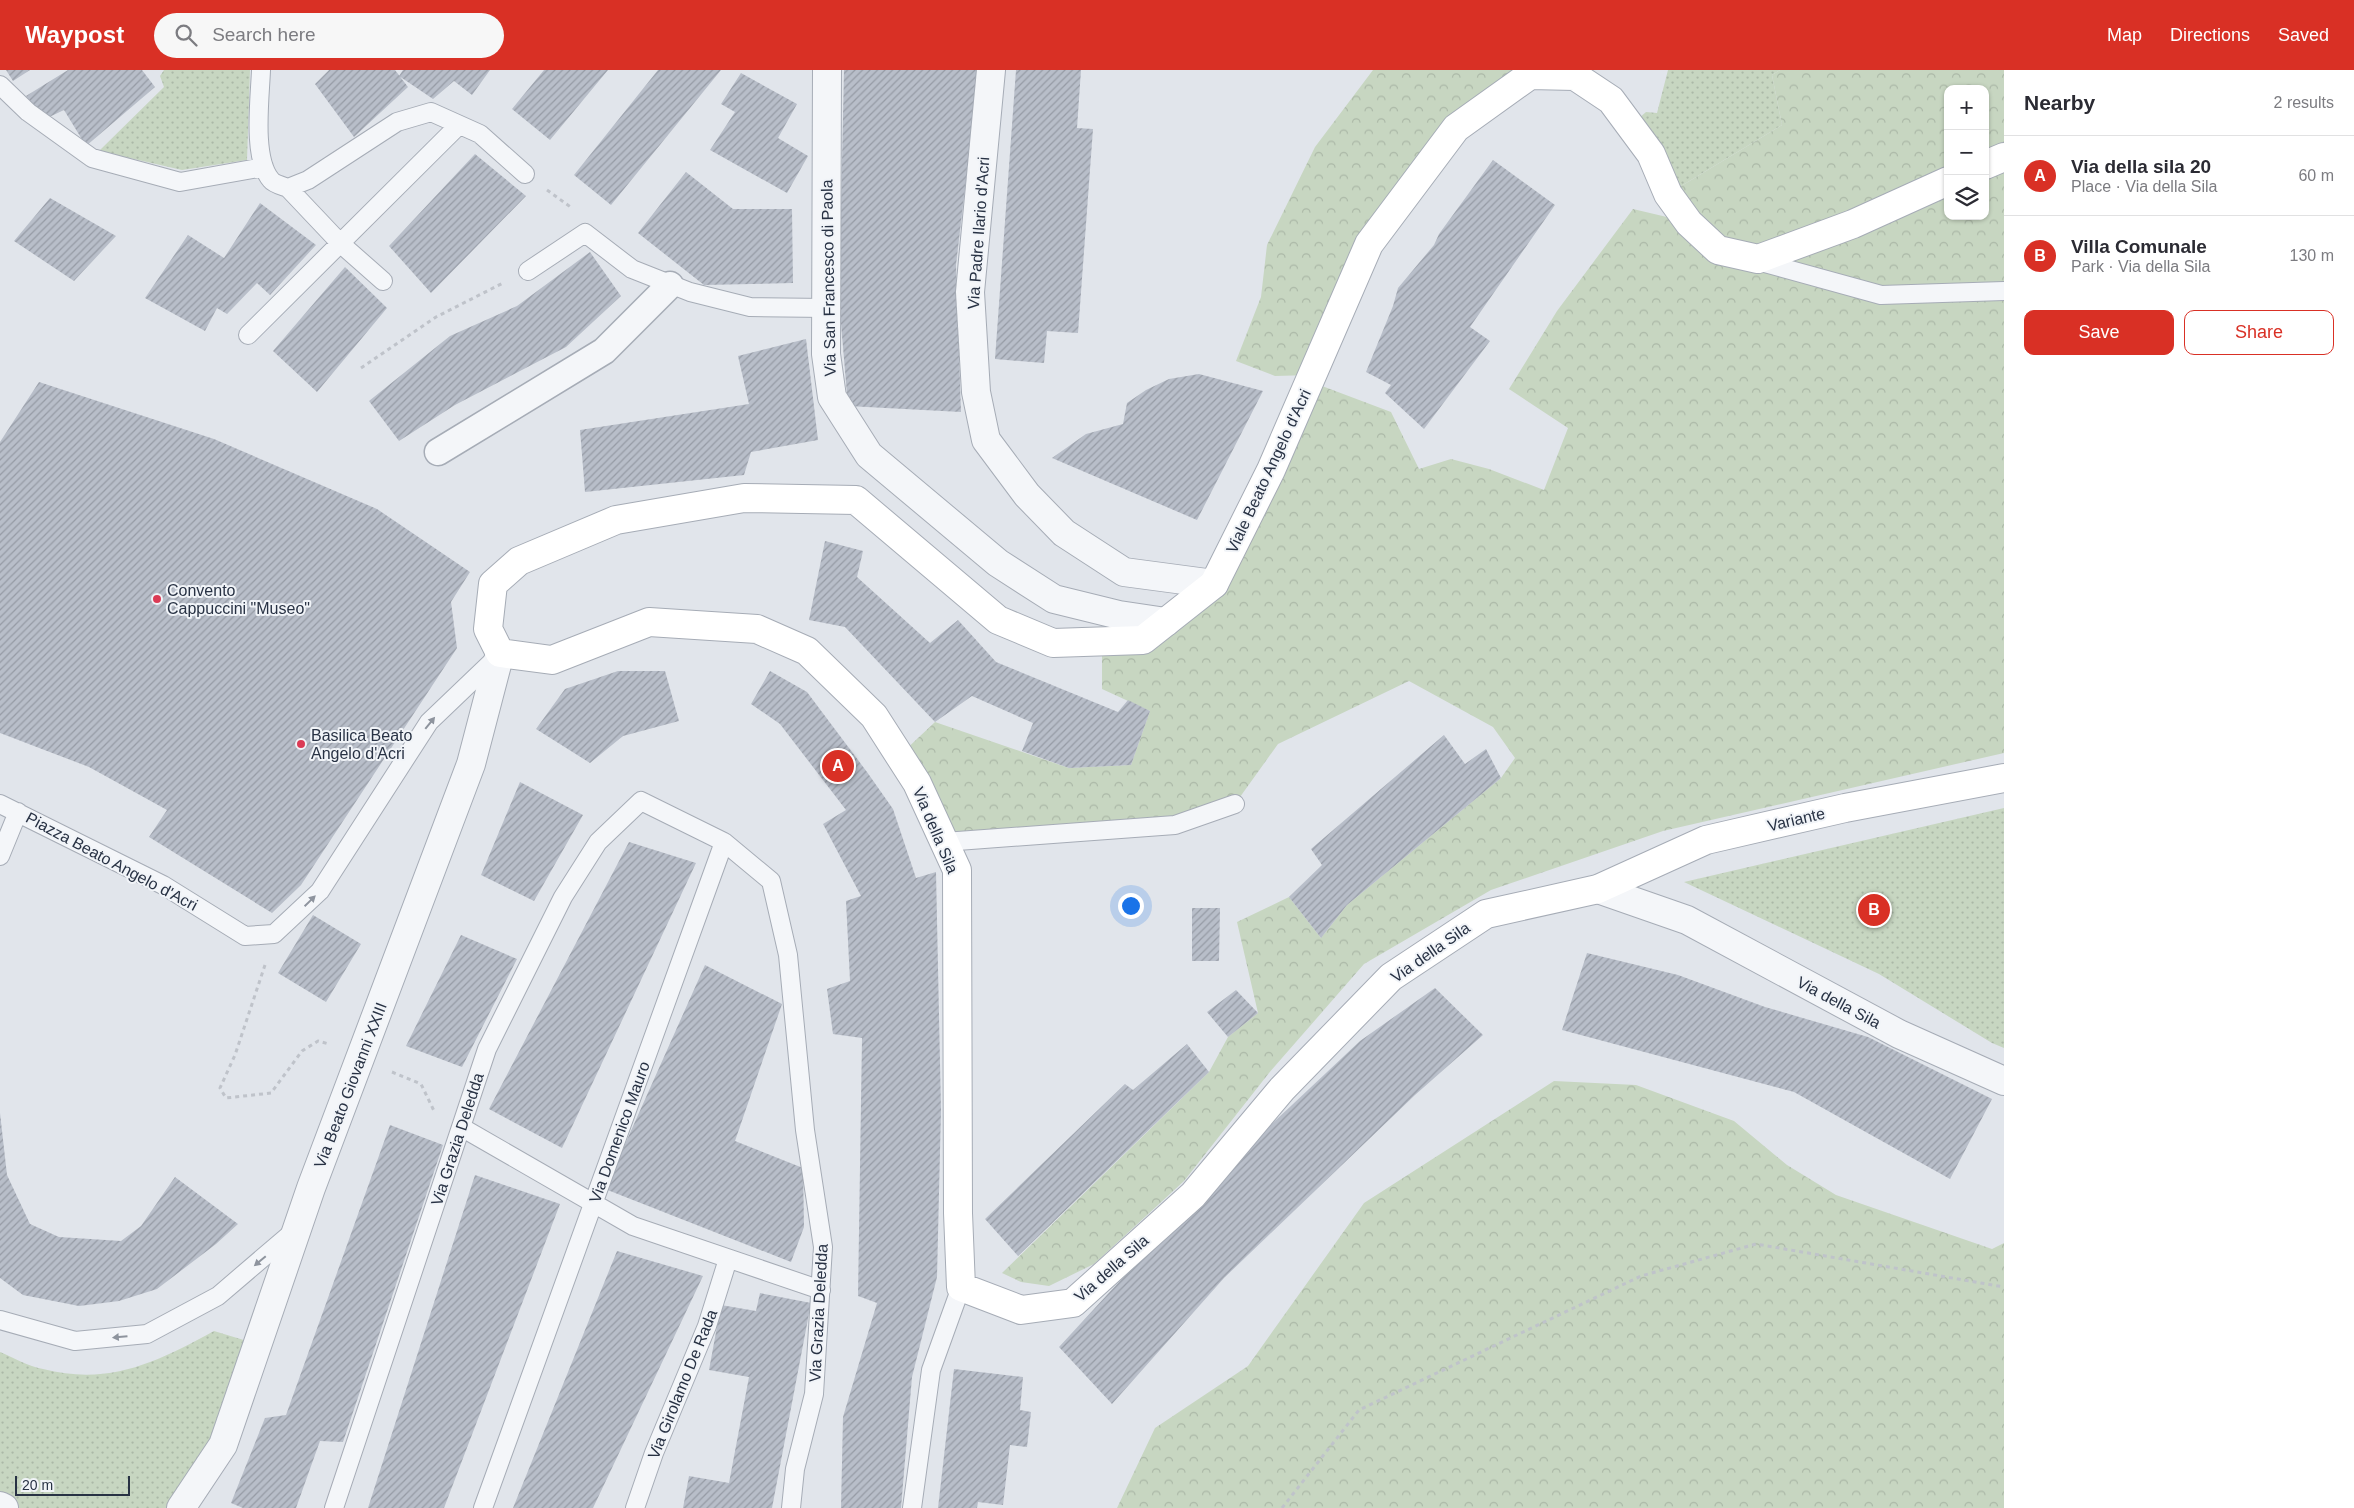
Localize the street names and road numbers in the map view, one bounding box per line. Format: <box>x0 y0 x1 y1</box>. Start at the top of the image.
street label: Via Padre Ilario d'Acri <box>965 156 992 310</box>
street label: Via San Francesco di Paola <box>818 179 839 377</box>
street label: Viale Beato Angelo d'Acri <box>1223 387 1314 556</box>
street label: Via della Sila <box>910 784 961 876</box>
street label: Variante <box>1766 805 1827 834</box>
street label: Piazza Beato Angelo d'Acri <box>23 809 200 914</box>
street label: Via della Sila <box>1388 919 1473 986</box>
street label: Via della Sila <box>1794 973 1884 1032</box>
street label: Via Beato Giovanni XXIII <box>311 1000 390 1170</box>
street label: Via Domenico Mauro <box>586 1059 653 1205</box>
street label: Via Grazia Deledda <box>428 1071 487 1208</box>
street label: Via della Sila <box>1071 1232 1152 1305</box>
street label: Via Grazia Deledda <box>806 1243 831 1383</box>
street label: Via Girolamo De Rada <box>645 1307 720 1461</box>

